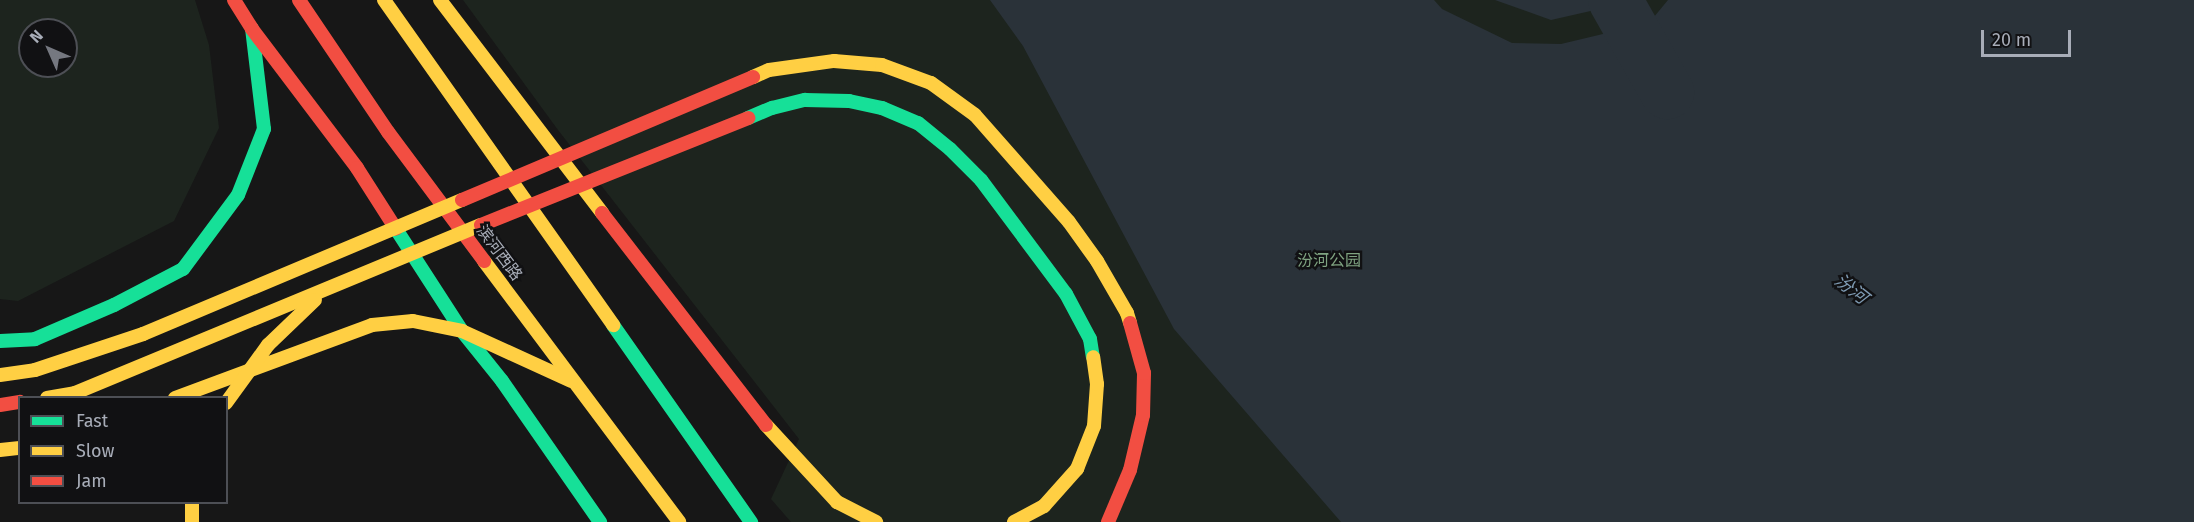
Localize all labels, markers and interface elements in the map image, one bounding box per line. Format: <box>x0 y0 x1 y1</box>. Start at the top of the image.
north arrow <box>18 18 78 78</box>
scale bar <box>1984 18 2074 56</box>
text: N <box>26 26 47 47</box>
text: 20 m <box>1992 29 2031 51</box>
street label: 滨河西路 <box>472 222 526 284</box>
park label: 汾河公园 <box>1297 251 1361 271</box>
water label: 汾河 <box>1830 269 1872 309</box>
legend <box>18 396 228 504</box>
text: Fast <box>76 410 108 432</box>
text: Slow <box>76 440 114 462</box>
text: Jam <box>76 470 107 492</box>

